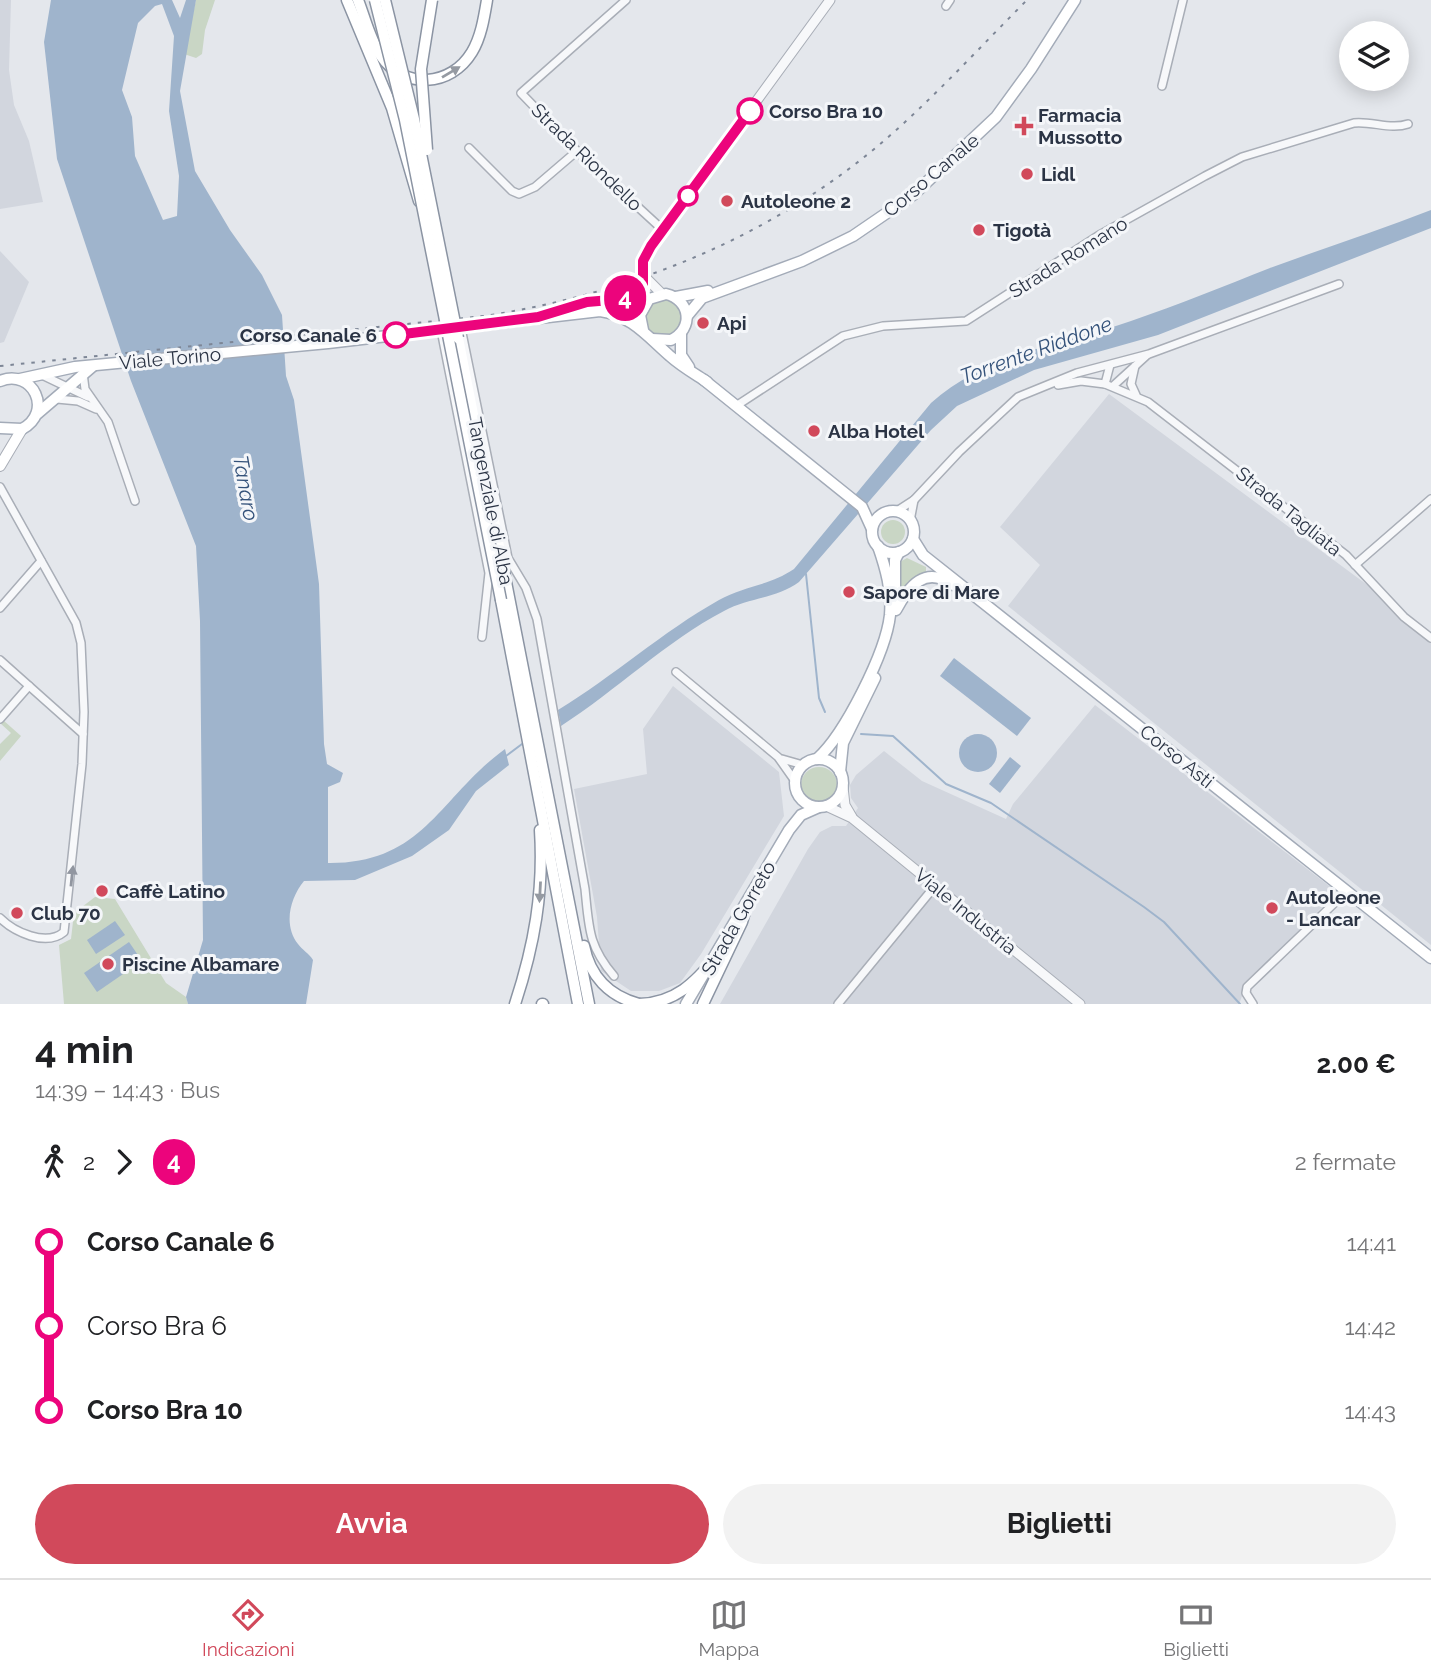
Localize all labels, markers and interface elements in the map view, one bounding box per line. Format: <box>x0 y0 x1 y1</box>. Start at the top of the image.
map controls <box>1339 21 1409 91</box>
button: layers <box>1339 21 1409 91</box>
one-way arrow <box>442 65 461 78</box>
marker: Corso Bra 10 <box>737 98 763 124</box>
street label: Strada Riondello <box>527 99 647 215</box>
place label: Corso Bra 10 <box>769 100 883 122</box>
place label: Farmacia Mussotto <box>1038 104 1122 148</box>
marker: Farmacia Mussotto <box>1016 118 1032 134</box>
street label: Corso Canale <box>879 129 983 221</box>
place label: Lidl <box>1041 163 1076 185</box>
marker: Lidl <box>1019 166 1035 182</box>
unlabelled marker <box>678 186 698 206</box>
place label: Autoleone 2 <box>741 190 851 212</box>
marker: Autoleone 2 <box>719 193 735 209</box>
street label: Strada Romano <box>1005 212 1131 302</box>
place label: Tigotà <box>993 219 1051 241</box>
marker: Tigotà <box>971 222 987 238</box>
line badge: 4 <box>602 275 648 321</box>
text: 4 <box>618 283 632 312</box>
water label: Torrente Riddone <box>957 311 1115 389</box>
place label: Api <box>717 312 747 334</box>
marker: Api <box>695 315 711 331</box>
marker: Corso Canale 6 <box>383 322 409 348</box>
place label: Corso Canale 6 <box>240 324 377 346</box>
street label: Viale Torino <box>118 343 222 373</box>
street label: Tangenziale di Alba <box>464 415 518 587</box>
place label: Alba Hotel <box>828 420 925 442</box>
marker: Alba Hotel <box>806 423 822 439</box>
water label: Tanaro <box>228 453 264 523</box>
street label: Strada Tagliata <box>1232 462 1346 560</box>
place label: Sapore di Mare <box>863 581 1000 603</box>
marker: Sapore di Mare <box>841 584 857 600</box>
street label: Corso Asti <box>1136 720 1218 792</box>
street label: Strada Gorreto <box>696 857 780 979</box>
street label: Viale Industria <box>911 863 1021 959</box>
one-way arrow <box>67 865 78 887</box>
place label: Caffè Latino <box>116 880 225 902</box>
one-way arrow <box>534 881 545 903</box>
marker: Caffè Latino <box>94 883 110 899</box>
place label: Autoleone - Lancar <box>1286 886 1381 930</box>
marker: Autoleone - Lancar <box>1264 900 1280 916</box>
place label: Club 70 <box>31 902 101 924</box>
marker: Club 70 <box>9 905 25 921</box>
place label: Piscine Albamare <box>122 953 279 975</box>
marker: Piscine Albamare <box>100 956 116 972</box>
text: 4 min <box>35 1027 134 1072</box>
text: 2.00 € <box>1317 1049 1396 1079</box>
text: 14:39 – 14:43 · Bus <box>35 1076 220 1103</box>
icon: walk <box>35 1143 73 1181</box>
icon: forward <box>105 1143 143 1181</box>
text: 4 <box>167 1147 181 1176</box>
text: 2 <box>83 1148 95 1175</box>
text: 2 fermate <box>1295 1148 1396 1175</box>
text: Corso Canale 6 <box>87 1227 275 1257</box>
text: 14:41 <box>1347 1229 1396 1256</box>
text: Corso Bra 6 <box>87 1311 227 1341</box>
text: 14:42 <box>1345 1313 1396 1340</box>
text: Corso Bra 10 <box>87 1395 243 1425</box>
text: 14:43 <box>1344 1397 1396 1424</box>
button: Avvia <box>35 1484 709 1564</box>
button: Biglietti <box>723 1484 1396 1564</box>
tab: Indicazioni <box>202 1596 295 1660</box>
tab: Mappa <box>699 1596 759 1660</box>
tab: Biglietti <box>1163 1596 1229 1660</box>

